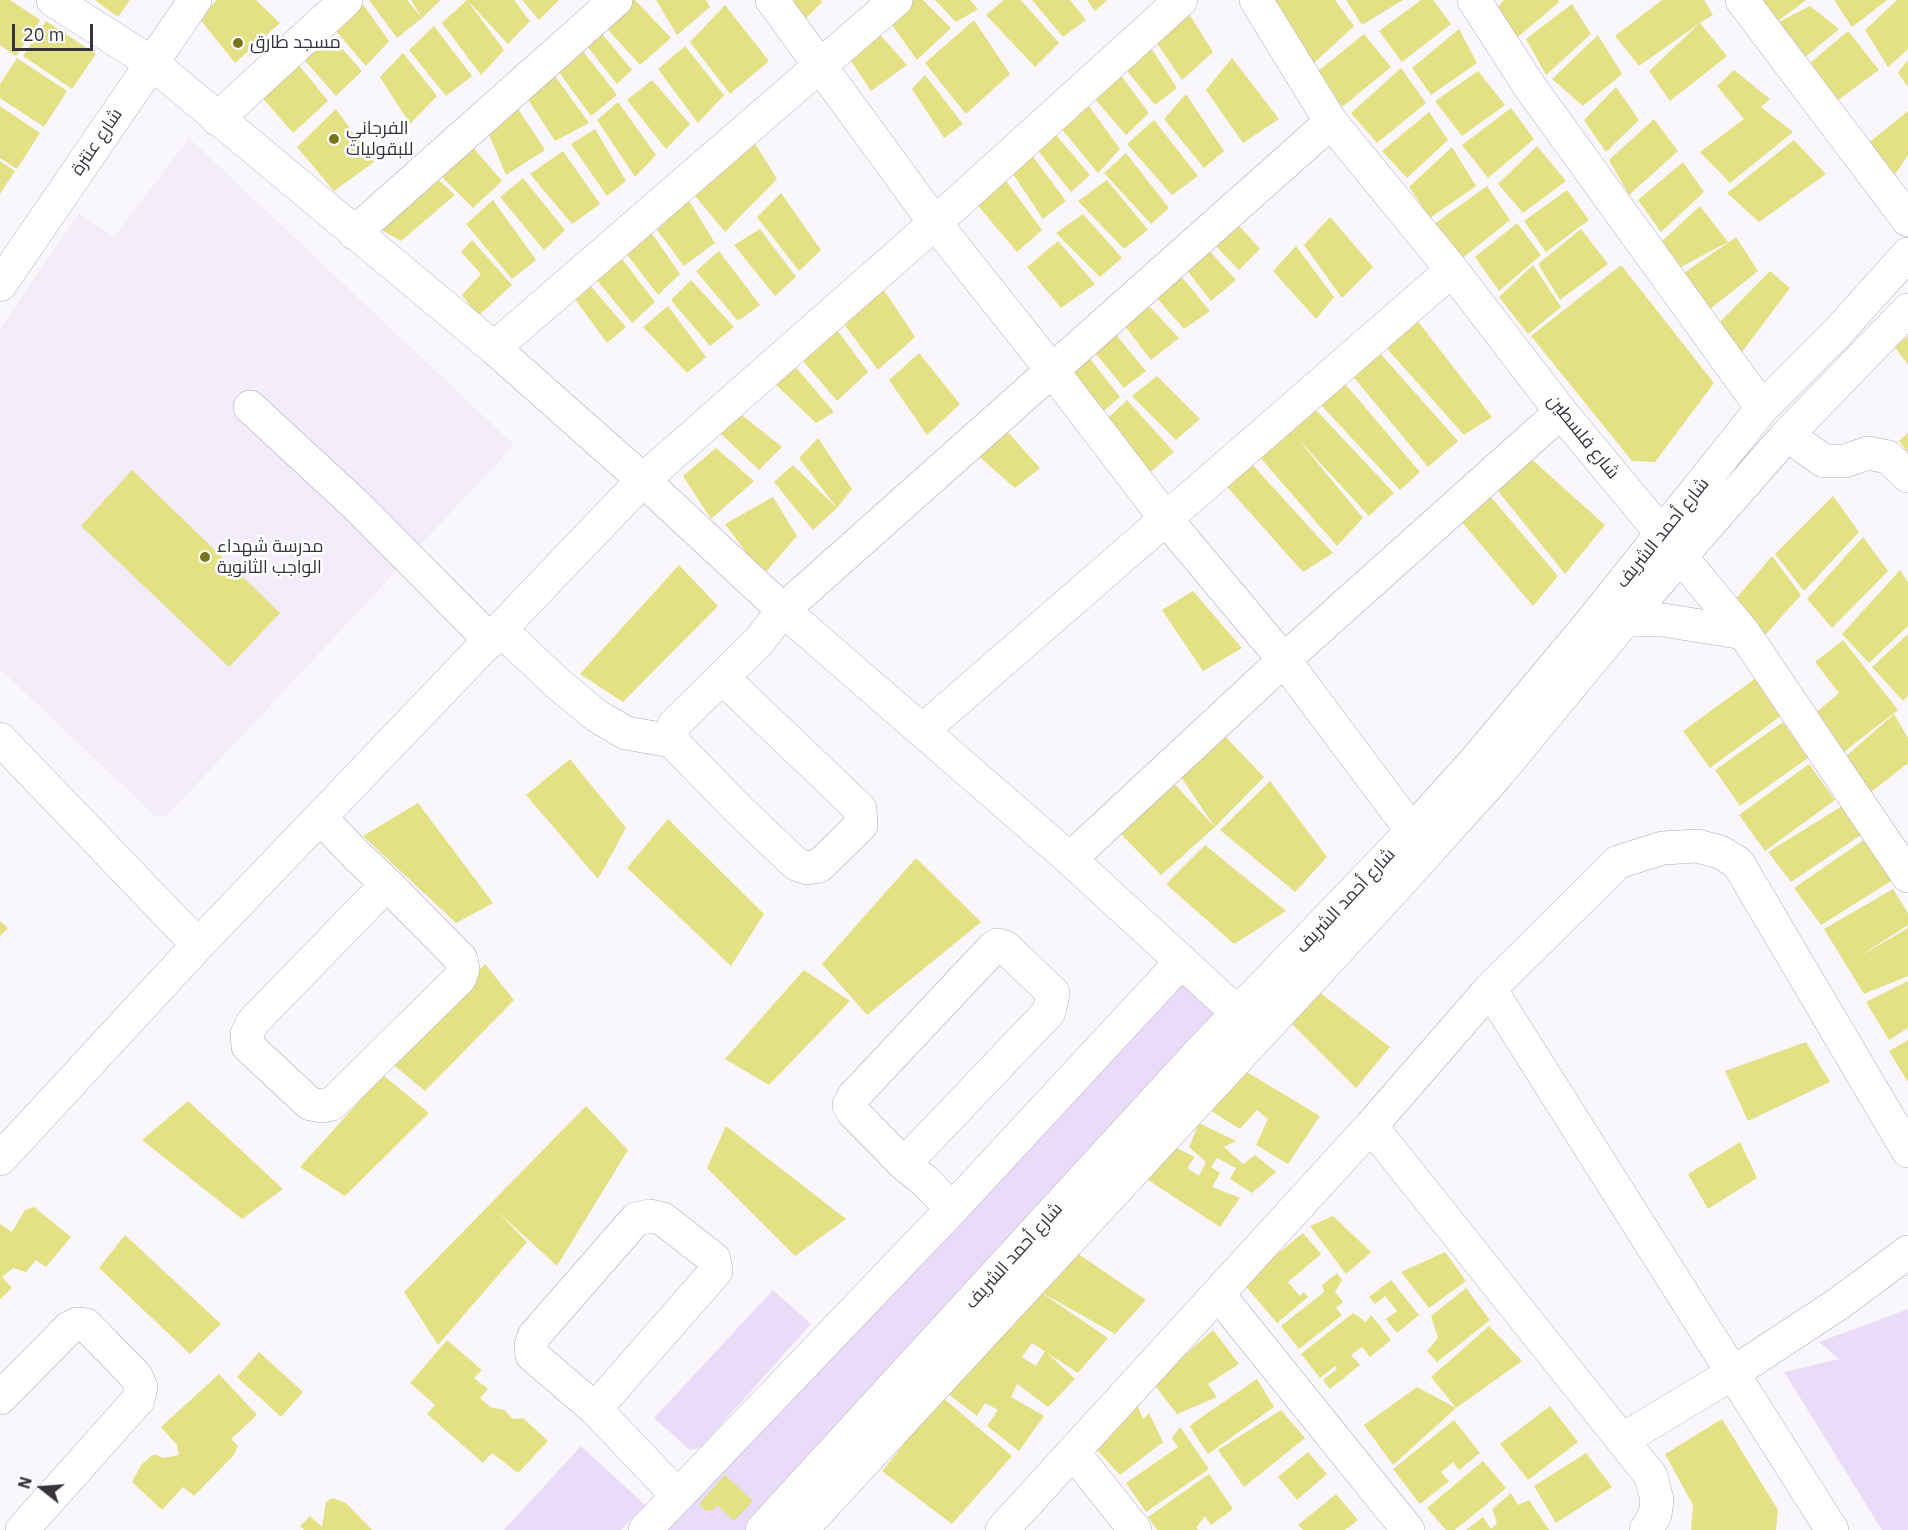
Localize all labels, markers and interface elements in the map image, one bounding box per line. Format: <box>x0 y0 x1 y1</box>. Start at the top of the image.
scale bar <box>15 12 96 50</box>
text: 20 m <box>23 23 65 46</box>
place label: مسجد طارق <box>250 32 341 54</box>
marker: مسجد طارق <box>231 36 245 50</box>
street label: شارع عنترة <box>67 104 127 180</box>
place label: الفرجاني للبقوليات <box>346 118 413 160</box>
marker: الفرجاني للبقوليات <box>327 132 341 146</box>
street label: شارع فلسطين <box>1542 390 1624 484</box>
street label: شارع أحمد الشريف <box>1612 474 1714 592</box>
place label: مدرسة شهداء الواجب الثانوية <box>217 536 323 578</box>
marker: مدرسة شهداء الواجب الثانوية <box>198 550 212 564</box>
street label: شارع أحمد الشريف <box>1292 844 1400 958</box>
street label: شارع أحمد الشريف <box>961 1198 1067 1314</box>
north arrow <box>12 1458 72 1518</box>
text: N <box>14 1474 36 1491</box>

